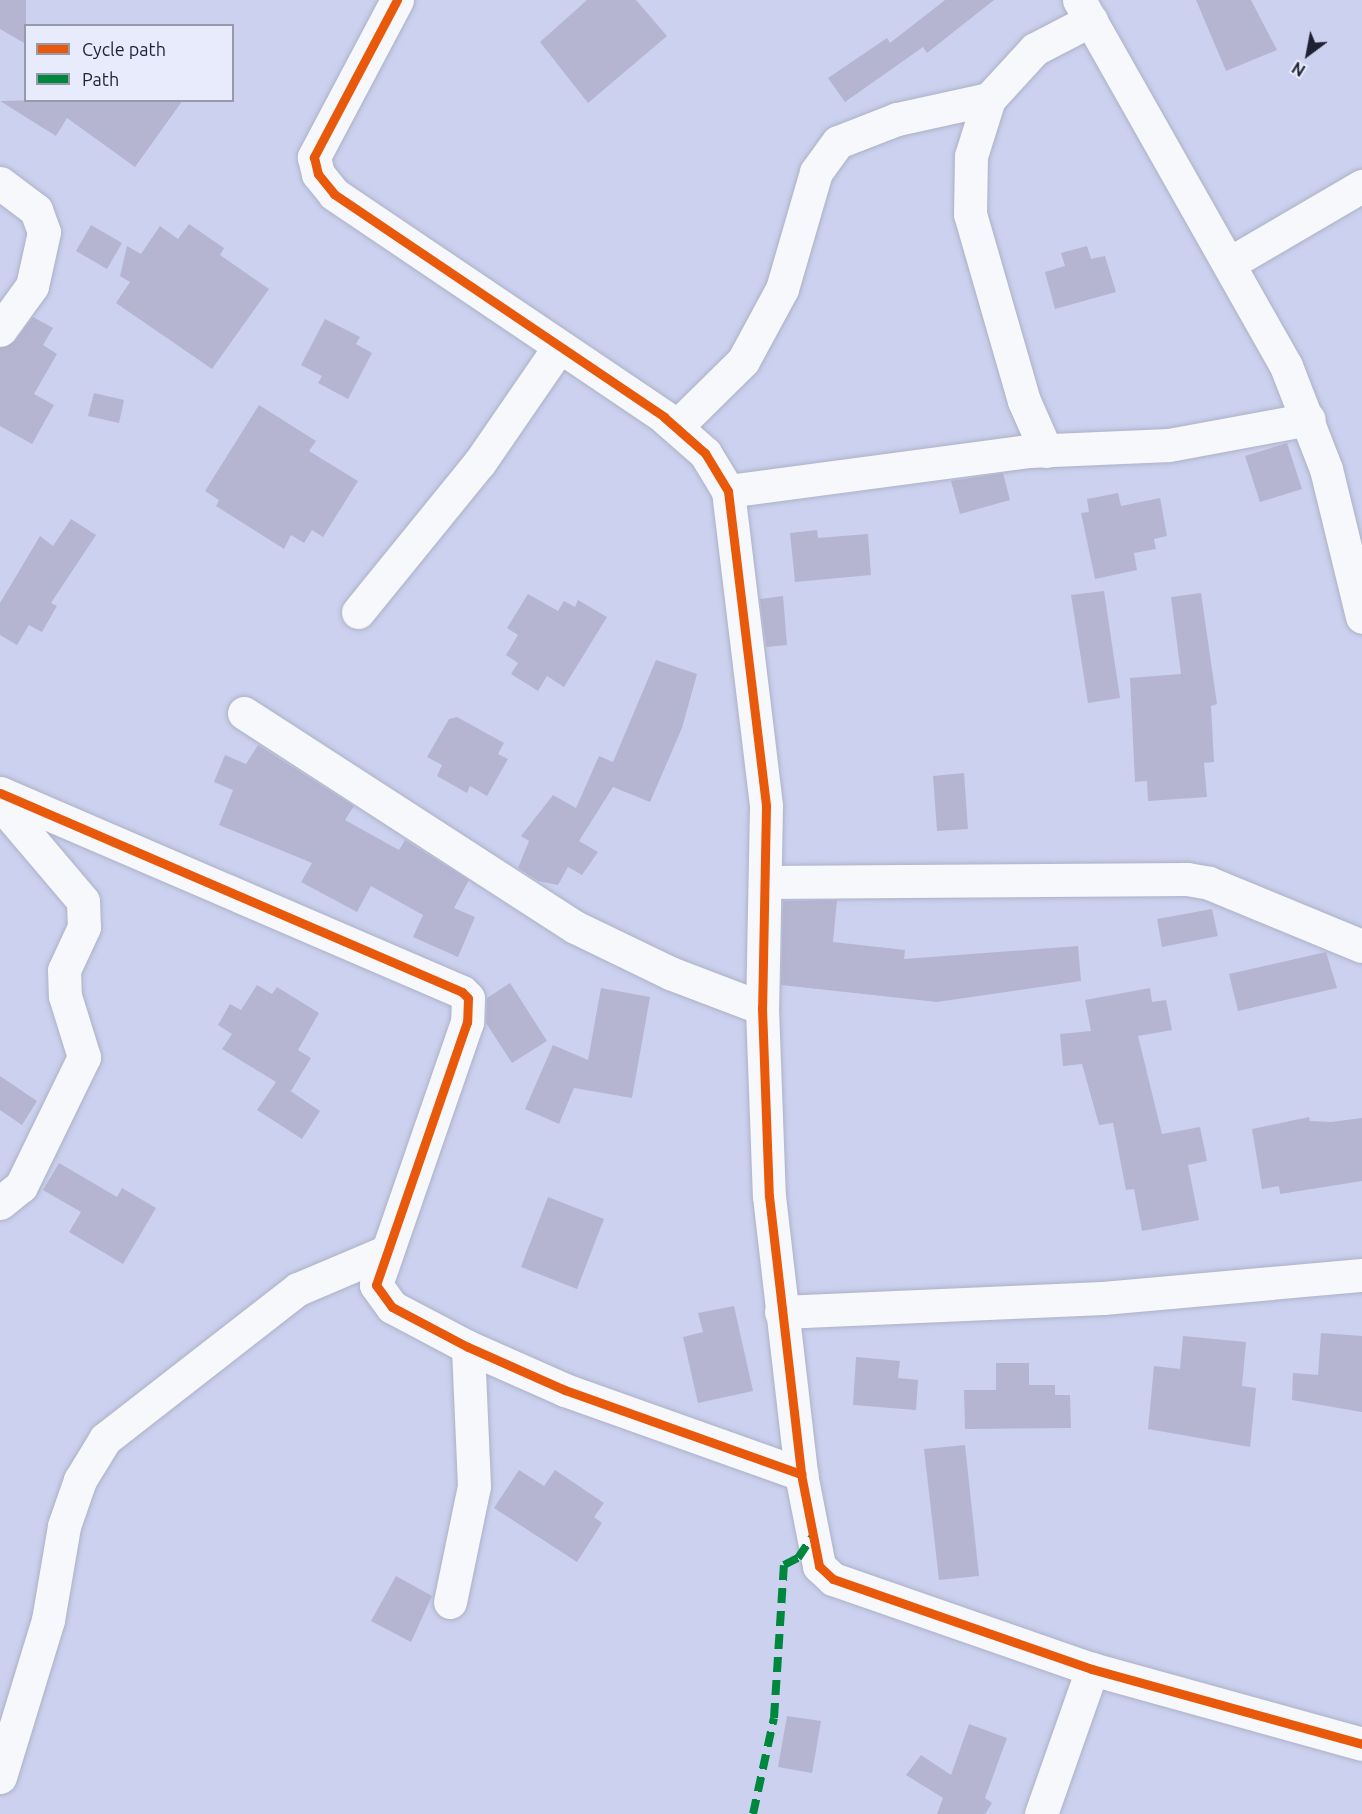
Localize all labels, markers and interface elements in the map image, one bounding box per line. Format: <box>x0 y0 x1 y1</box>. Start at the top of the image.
legend <box>24 24 234 102</box>
north arrow <box>1278 24 1338 84</box>
text: Cycle path <box>82 39 166 59</box>
text: N <box>1289 58 1308 80</box>
text: Path <box>82 69 119 89</box>

